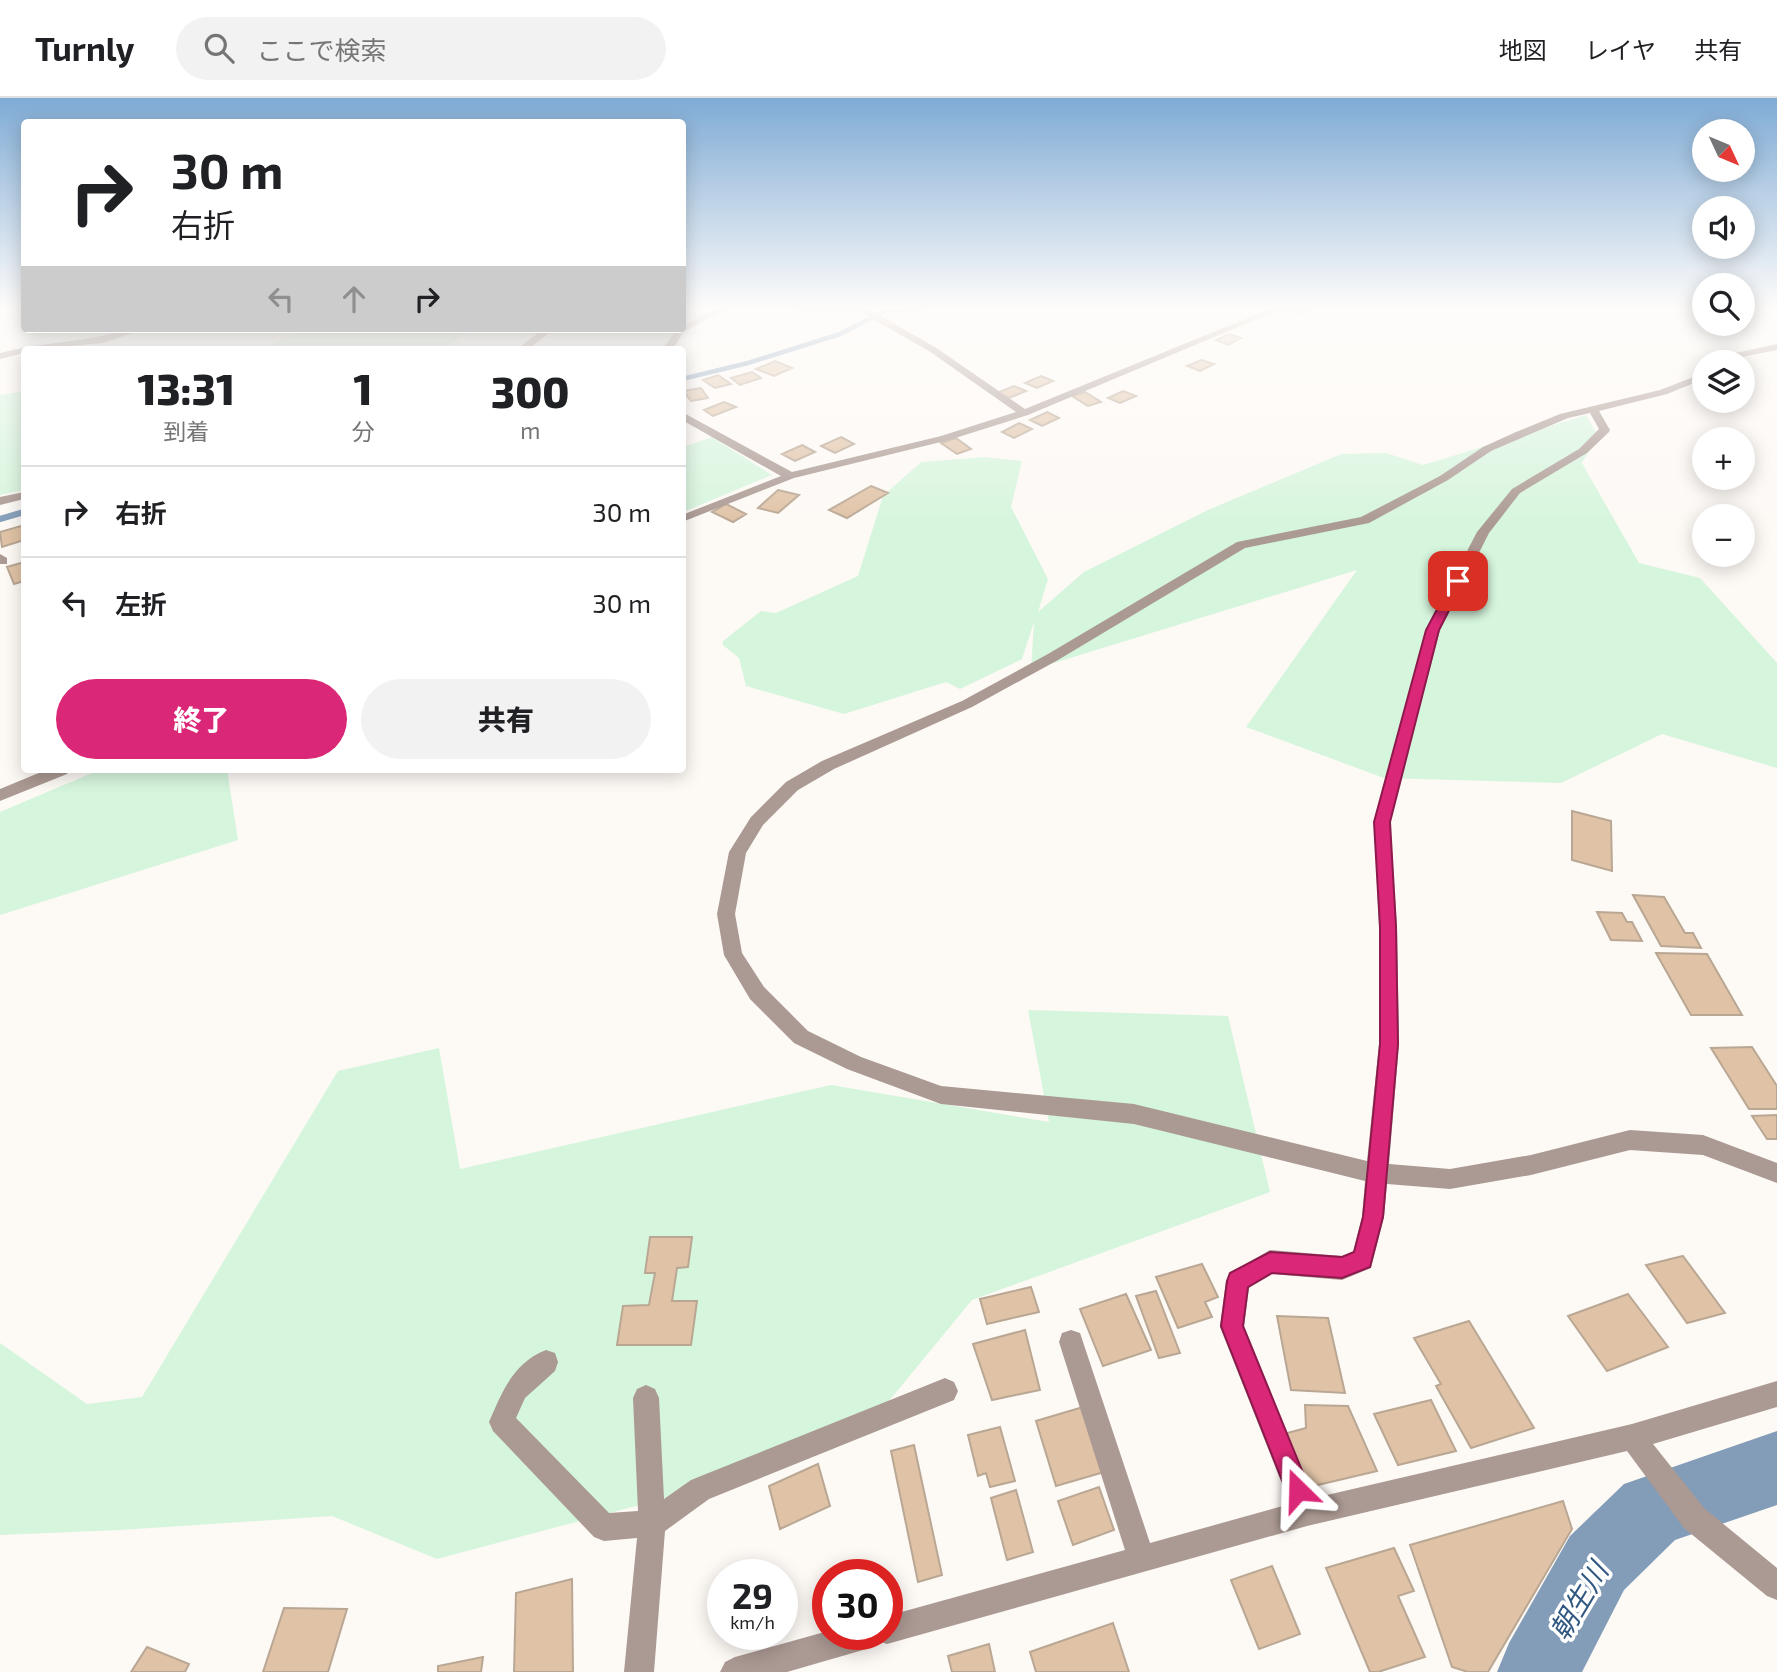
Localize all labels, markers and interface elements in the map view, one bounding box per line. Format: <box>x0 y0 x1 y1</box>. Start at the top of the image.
search box <box>176 17 666 80</box>
text: Turnly <box>35 28 134 68</box>
icon: search <box>200 29 238 67</box>
text: ここで検索 <box>256 34 386 65</box>
text: 地図 <box>1499 35 1547 64</box>
text: レイヤ <box>1585 35 1656 64</box>
text: 共有 <box>1694 35 1742 64</box>
north arrow <box>1692 119 1755 182</box>
map controls <box>1692 119 1755 567</box>
text: 30 m <box>171 140 283 199</box>
icon: right <box>56 147 147 238</box>
button: sound <box>1692 196 1755 259</box>
text: 右折 <box>171 205 235 243</box>
button: search <box>1692 273 1755 336</box>
icon: left <box>262 280 300 318</box>
icon: ahead <box>335 280 373 318</box>
icon: right <box>408 280 446 318</box>
button: layers <box>1692 350 1755 413</box>
text: 13:31 <box>138 363 235 413</box>
text: 1 <box>353 363 372 413</box>
text: 300 <box>491 366 569 416</box>
text: m <box>520 416 540 444</box>
text: 到着 <box>163 417 209 445</box>
text: 分 <box>351 417 374 445</box>
button: + <box>1692 427 1755 490</box>
icon: right <box>56 493 94 531</box>
text: 30 m <box>592 496 651 527</box>
text: 右折 <box>115 497 167 528</box>
button: − <box>1692 504 1755 567</box>
pin <box>1428 551 1488 611</box>
icon: arrive <box>1439 562 1477 600</box>
icon: left <box>56 584 94 622</box>
text: 30 m <box>592 587 651 618</box>
text: 左折 <box>115 588 167 619</box>
button: 終了 <box>56 679 347 759</box>
button: 共有 <box>361 679 651 759</box>
position arrow <box>1261 1453 1335 1527</box>
water label: 朝生川 <box>1542 1553 1616 1645</box>
speed limit sign: 30 <box>812 1559 903 1650</box>
text: 29 <box>732 1574 773 1616</box>
text: km/h <box>730 1611 775 1633</box>

